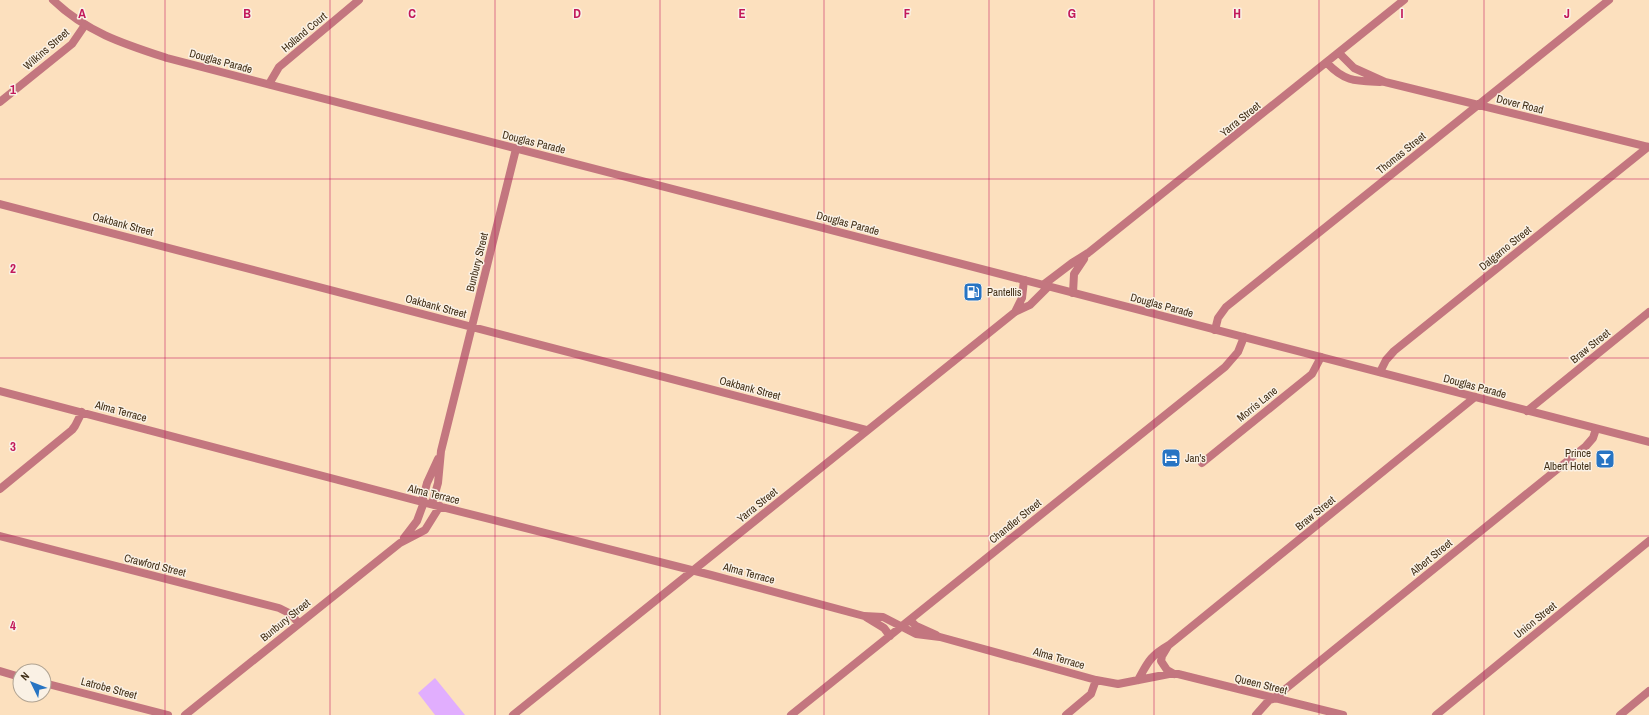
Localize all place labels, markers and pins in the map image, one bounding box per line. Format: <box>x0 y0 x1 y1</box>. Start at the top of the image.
fuel station icon: Pantellis <box>962 281 984 303</box>
place label: Pantellis <box>987 285 1022 299</box>
place label: Prince Albert Hotel <box>1543 446 1591 473</box>
hotel icon: Jan's <box>1160 447 1182 469</box>
bar icon: Prince Albert Hotel <box>1594 448 1616 470</box>
place label: Jan's <box>1185 451 1206 465</box>

